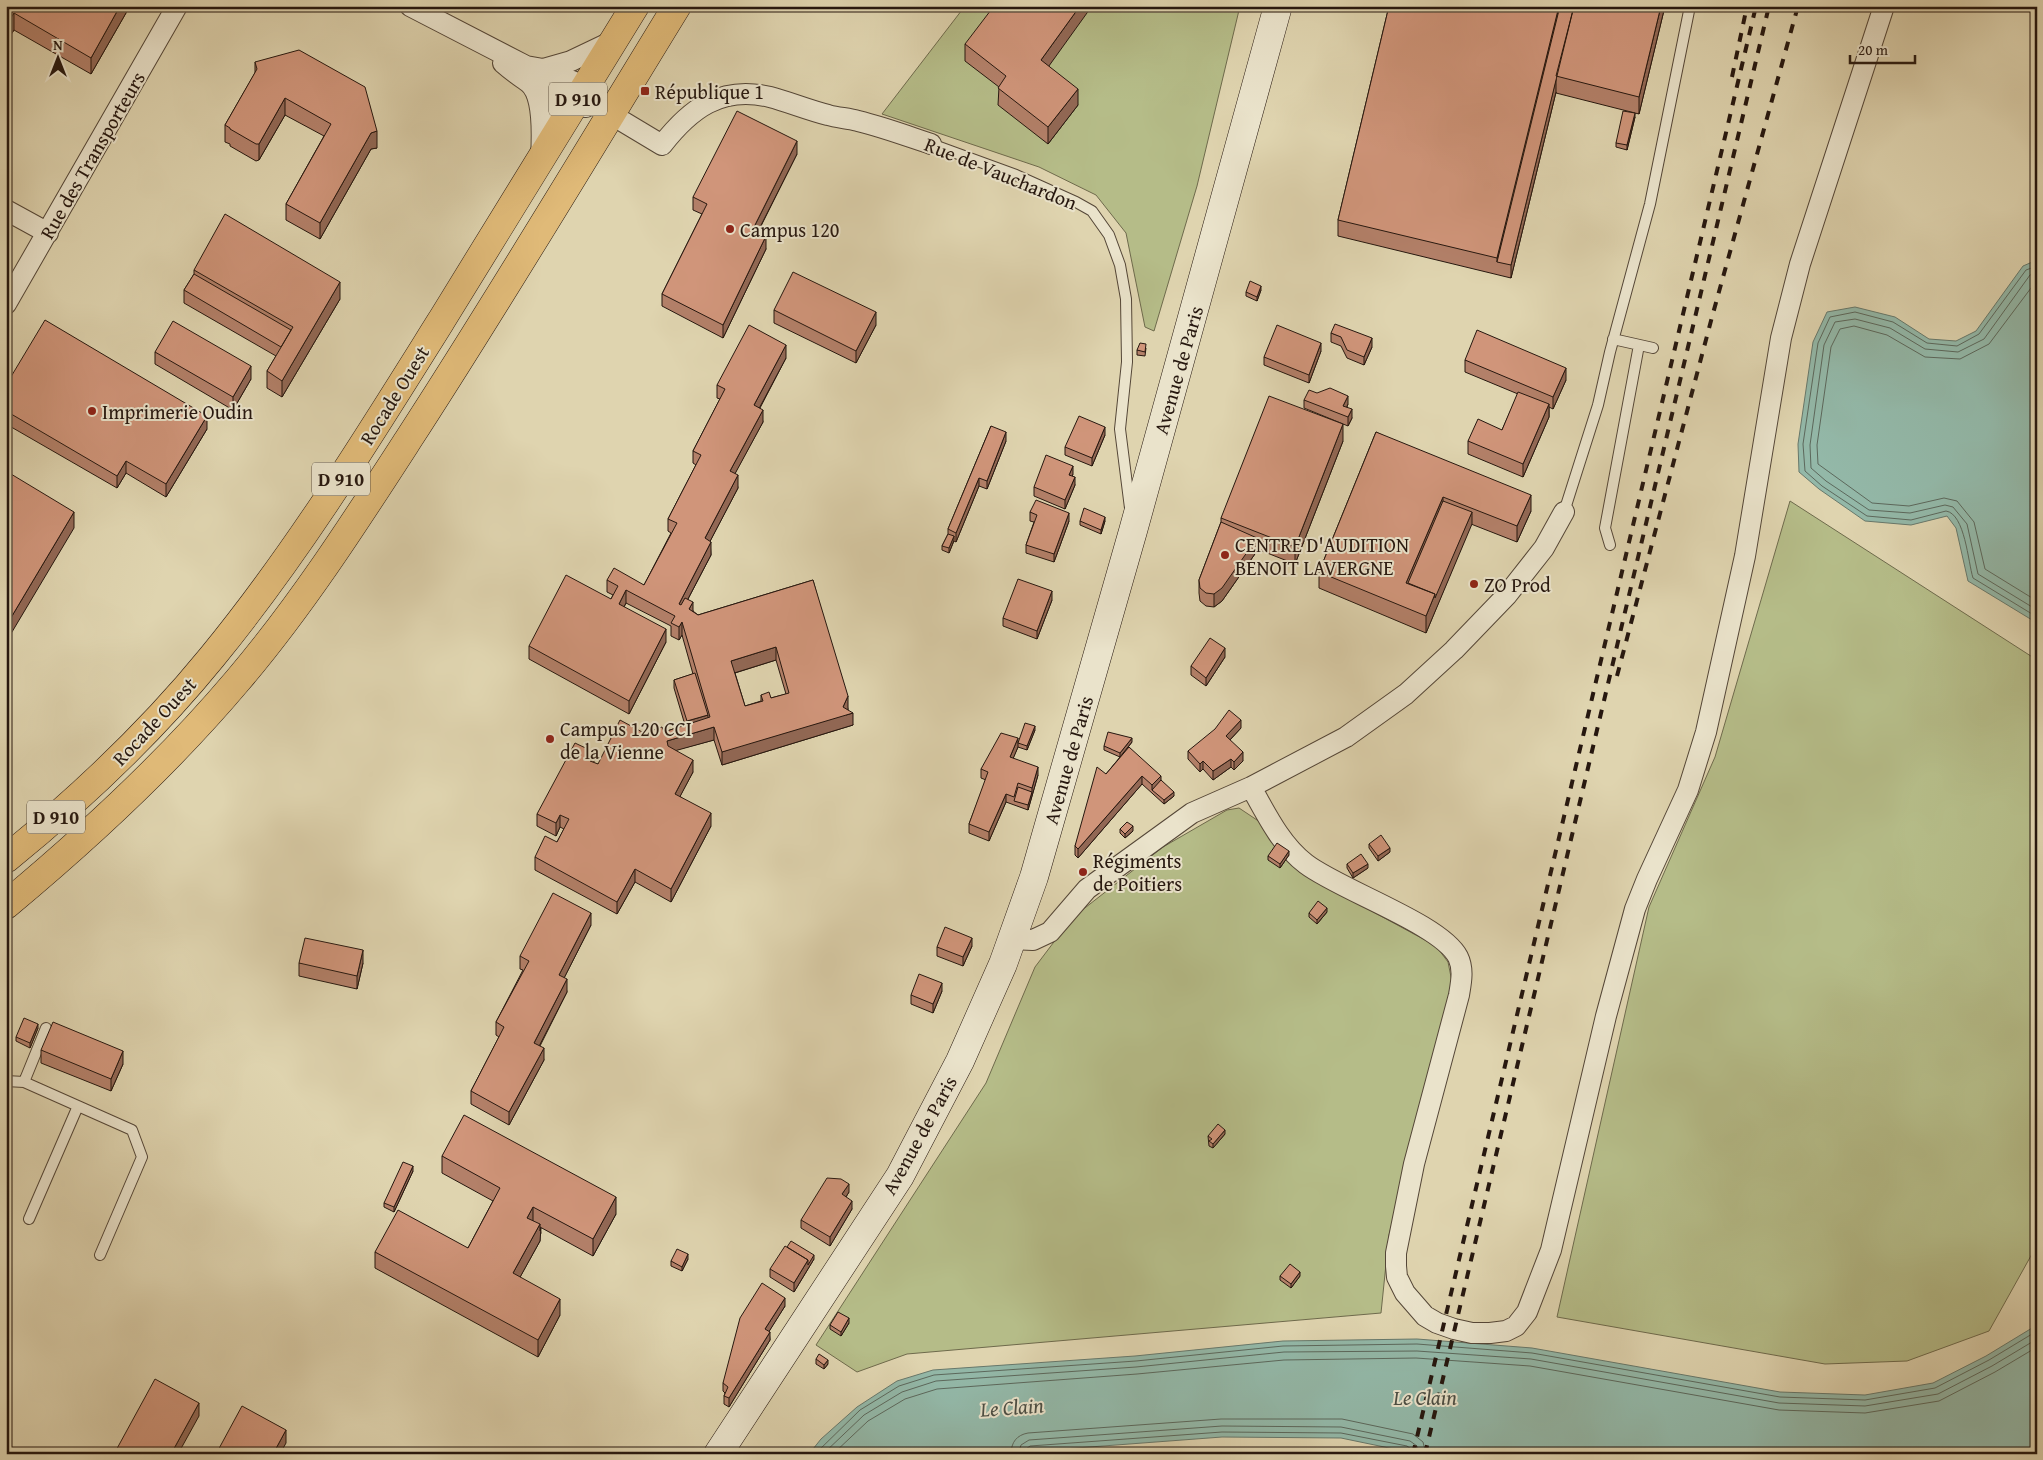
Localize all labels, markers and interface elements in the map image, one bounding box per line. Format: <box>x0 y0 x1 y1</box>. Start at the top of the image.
north arrow <box>32 32 82 82</box>
scale bar <box>1850 32 1916 64</box>
text: N <box>53 35 63 55</box>
text: 20 m <box>1858 39 1889 60</box>
street label: Rue des Transporteurs <box>32 66 152 244</box>
place label: République 1 <box>655 77 764 106</box>
road number: D 910 <box>549 82 607 116</box>
marker: République 1 <box>639 85 651 97</box>
street label: Rue de Vauchardon <box>920 129 1082 217</box>
place label: Campus 120 <box>740 215 840 244</box>
marker: Campus 120 <box>724 223 736 235</box>
street label: Avenue de Paris <box>1146 302 1210 438</box>
street label: Rocade Ouest <box>352 340 436 450</box>
place label: Imprimerie Oudin <box>102 397 253 426</box>
marker: Imprimerie Oudin <box>86 405 98 417</box>
road number: D 910 <box>312 462 370 496</box>
place label: CENTRE D'AUDITION BENOIT LAVERGNE <box>1235 530 1409 582</box>
marker: CENTRE D'AUDITION BENOIT LAVERGNE <box>1219 549 1231 561</box>
place label: ZO Prod <box>1484 570 1551 599</box>
marker: ZO Prod <box>1468 578 1480 590</box>
street label: Rocade Ouest <box>105 670 203 772</box>
street label: Avenue de Paris <box>1036 692 1100 828</box>
place label: Campus 120 CCI de la Vienne <box>560 714 692 766</box>
marker: Campus 120 CCI de la Vienne <box>544 733 556 745</box>
road number: D 910 <box>27 800 85 834</box>
place label: Régiments de Poitiers <box>1093 846 1182 898</box>
marker: Régiments de Poitiers <box>1077 866 1089 878</box>
street label: Avenue de Paris <box>874 1070 964 1200</box>
water label: Le Clain <box>1392 1382 1457 1413</box>
water label: Le Clain <box>978 1389 1045 1425</box>

